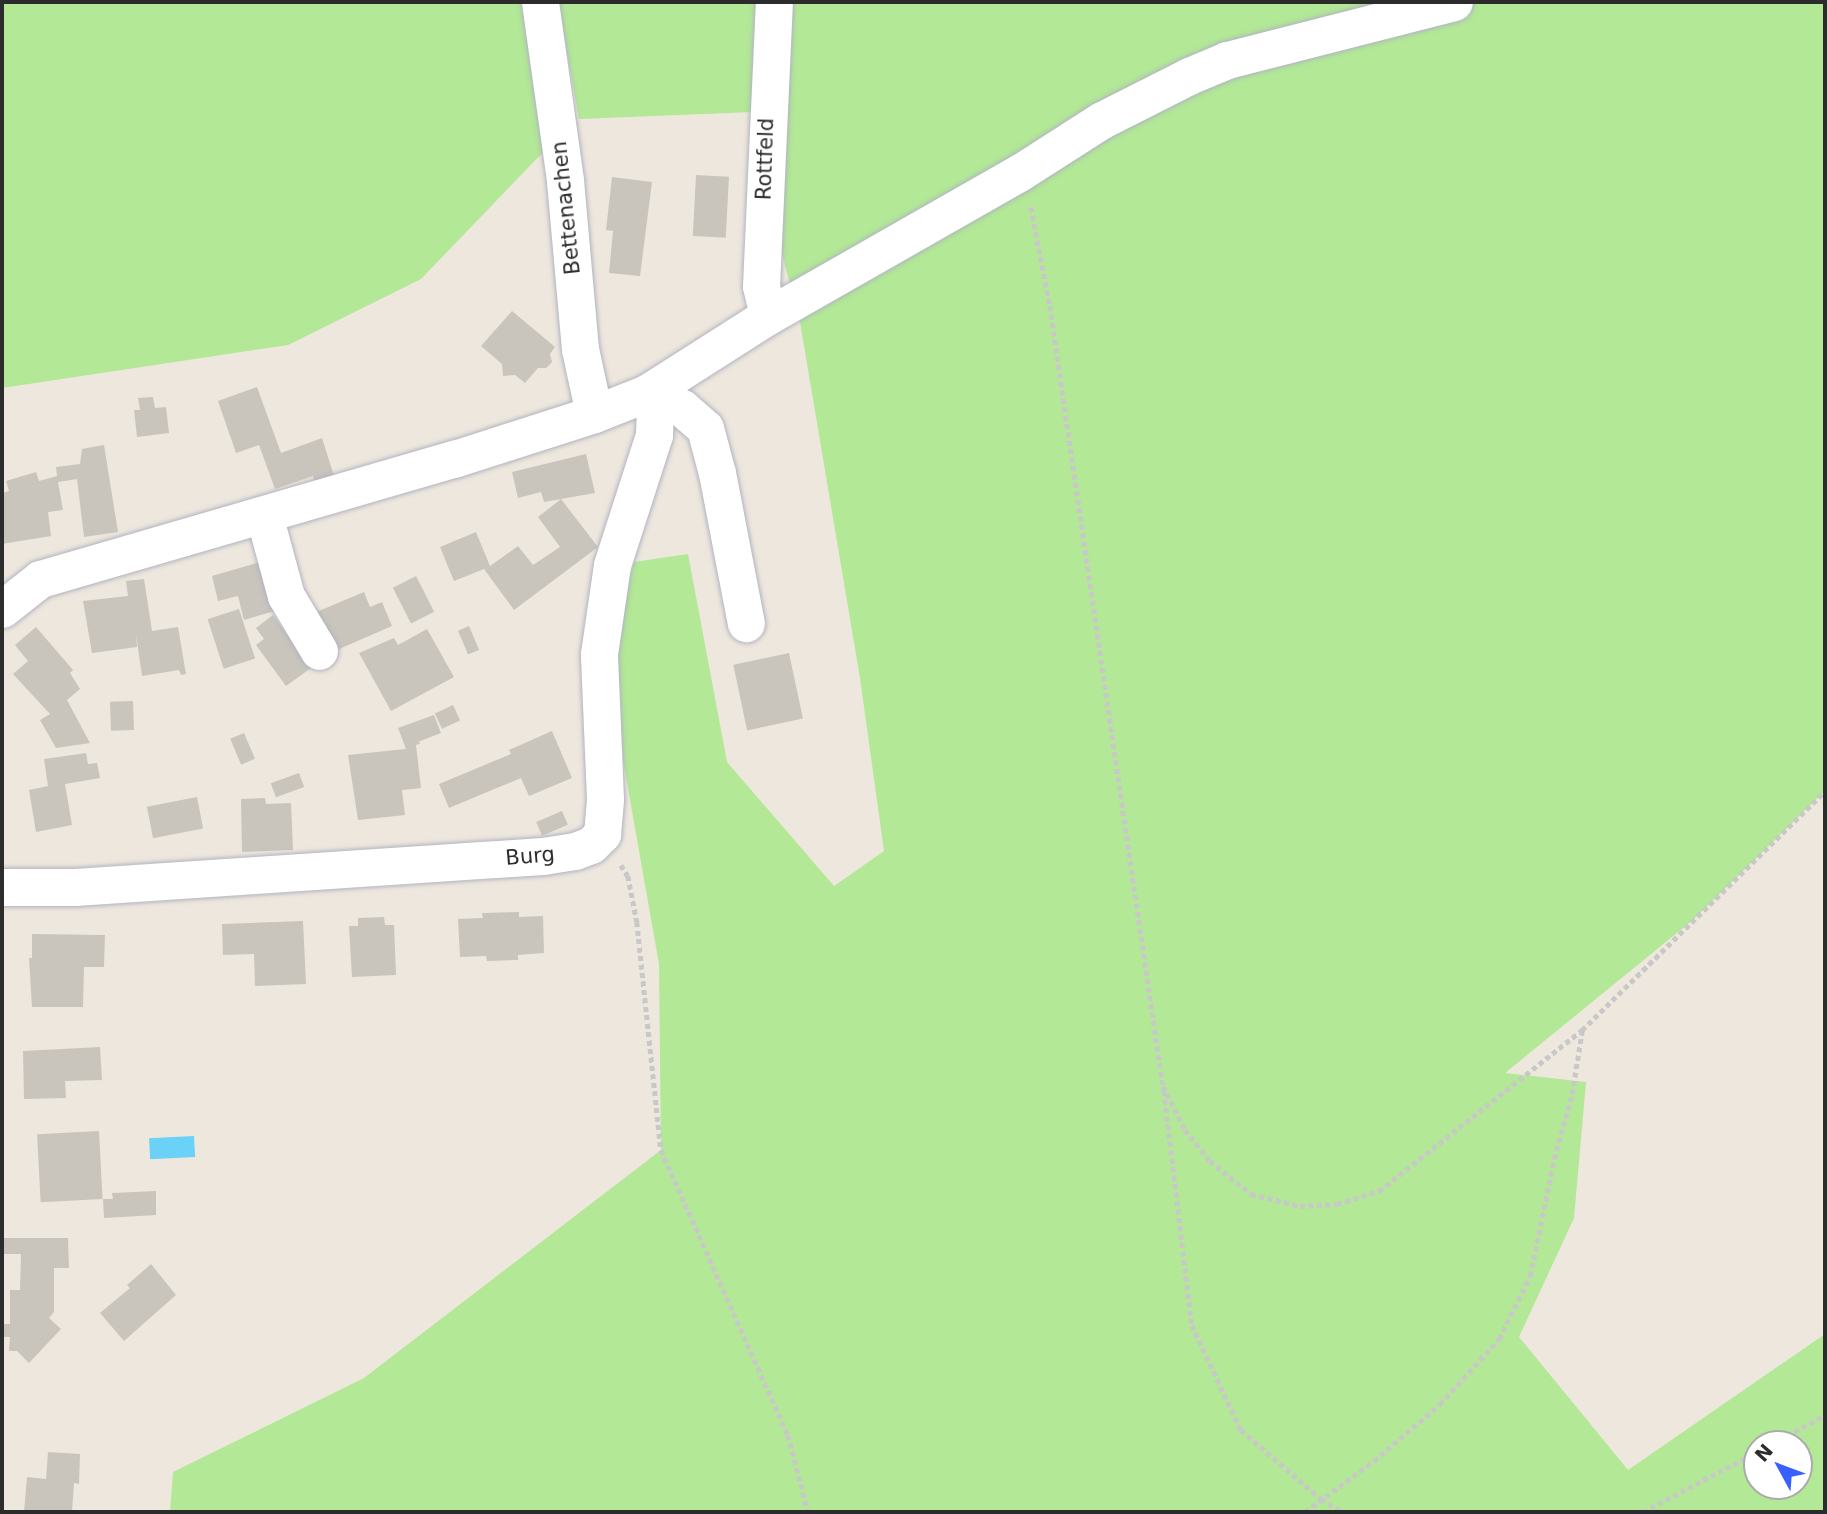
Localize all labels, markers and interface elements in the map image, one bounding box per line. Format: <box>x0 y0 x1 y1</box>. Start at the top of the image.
street label: Rottfeld <box>751 117 779 201</box>
street label: Bettenachen <box>546 140 586 276</box>
street label: Burg <box>504 841 556 871</box>
north arrow <box>1743 1430 1813 1500</box>
text: N <box>1750 1439 1777 1466</box>

